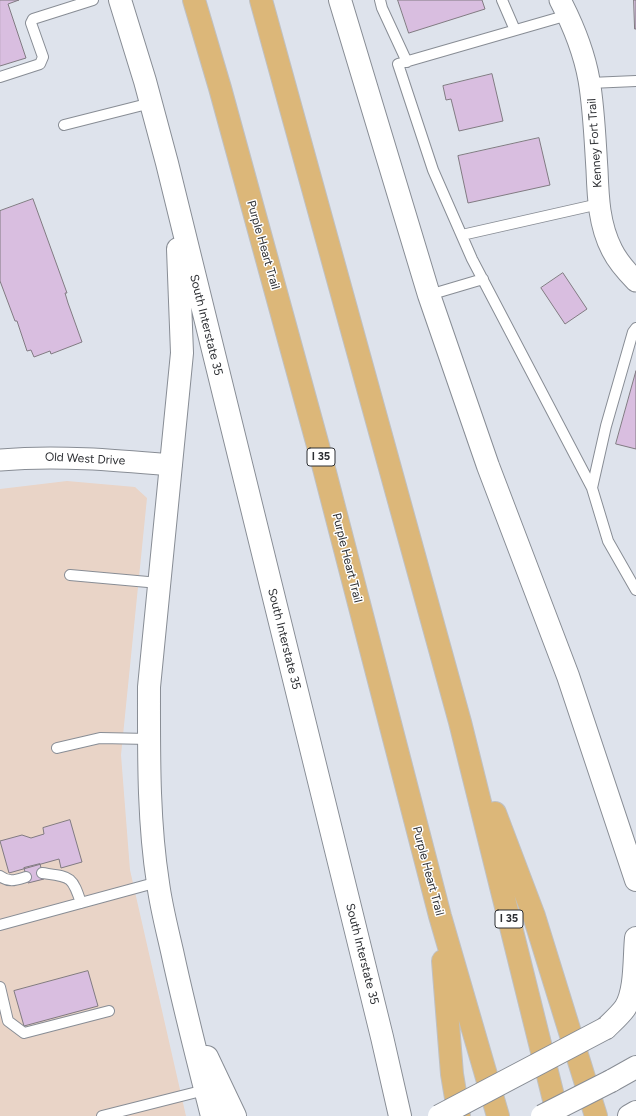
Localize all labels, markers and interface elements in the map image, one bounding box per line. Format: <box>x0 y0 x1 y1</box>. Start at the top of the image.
street label: Kenney Fort Trail <box>585 98 605 188</box>
street label: Purple Heart Trail <box>243 199 283 291</box>
street label: South Interstate 35 <box>186 273 226 377</box>
road number: I 35 <box>307 448 335 466</box>
street label: Old West Drive <box>44 450 126 468</box>
street label: Purple Heart Trail <box>329 512 365 604</box>
street label: South Interstate 35 <box>264 587 304 691</box>
street label: Purple Heart Trail <box>409 825 447 917</box>
street label: South Interstate 35 <box>342 902 382 1006</box>
road number: I 35 <box>495 910 523 928</box>

